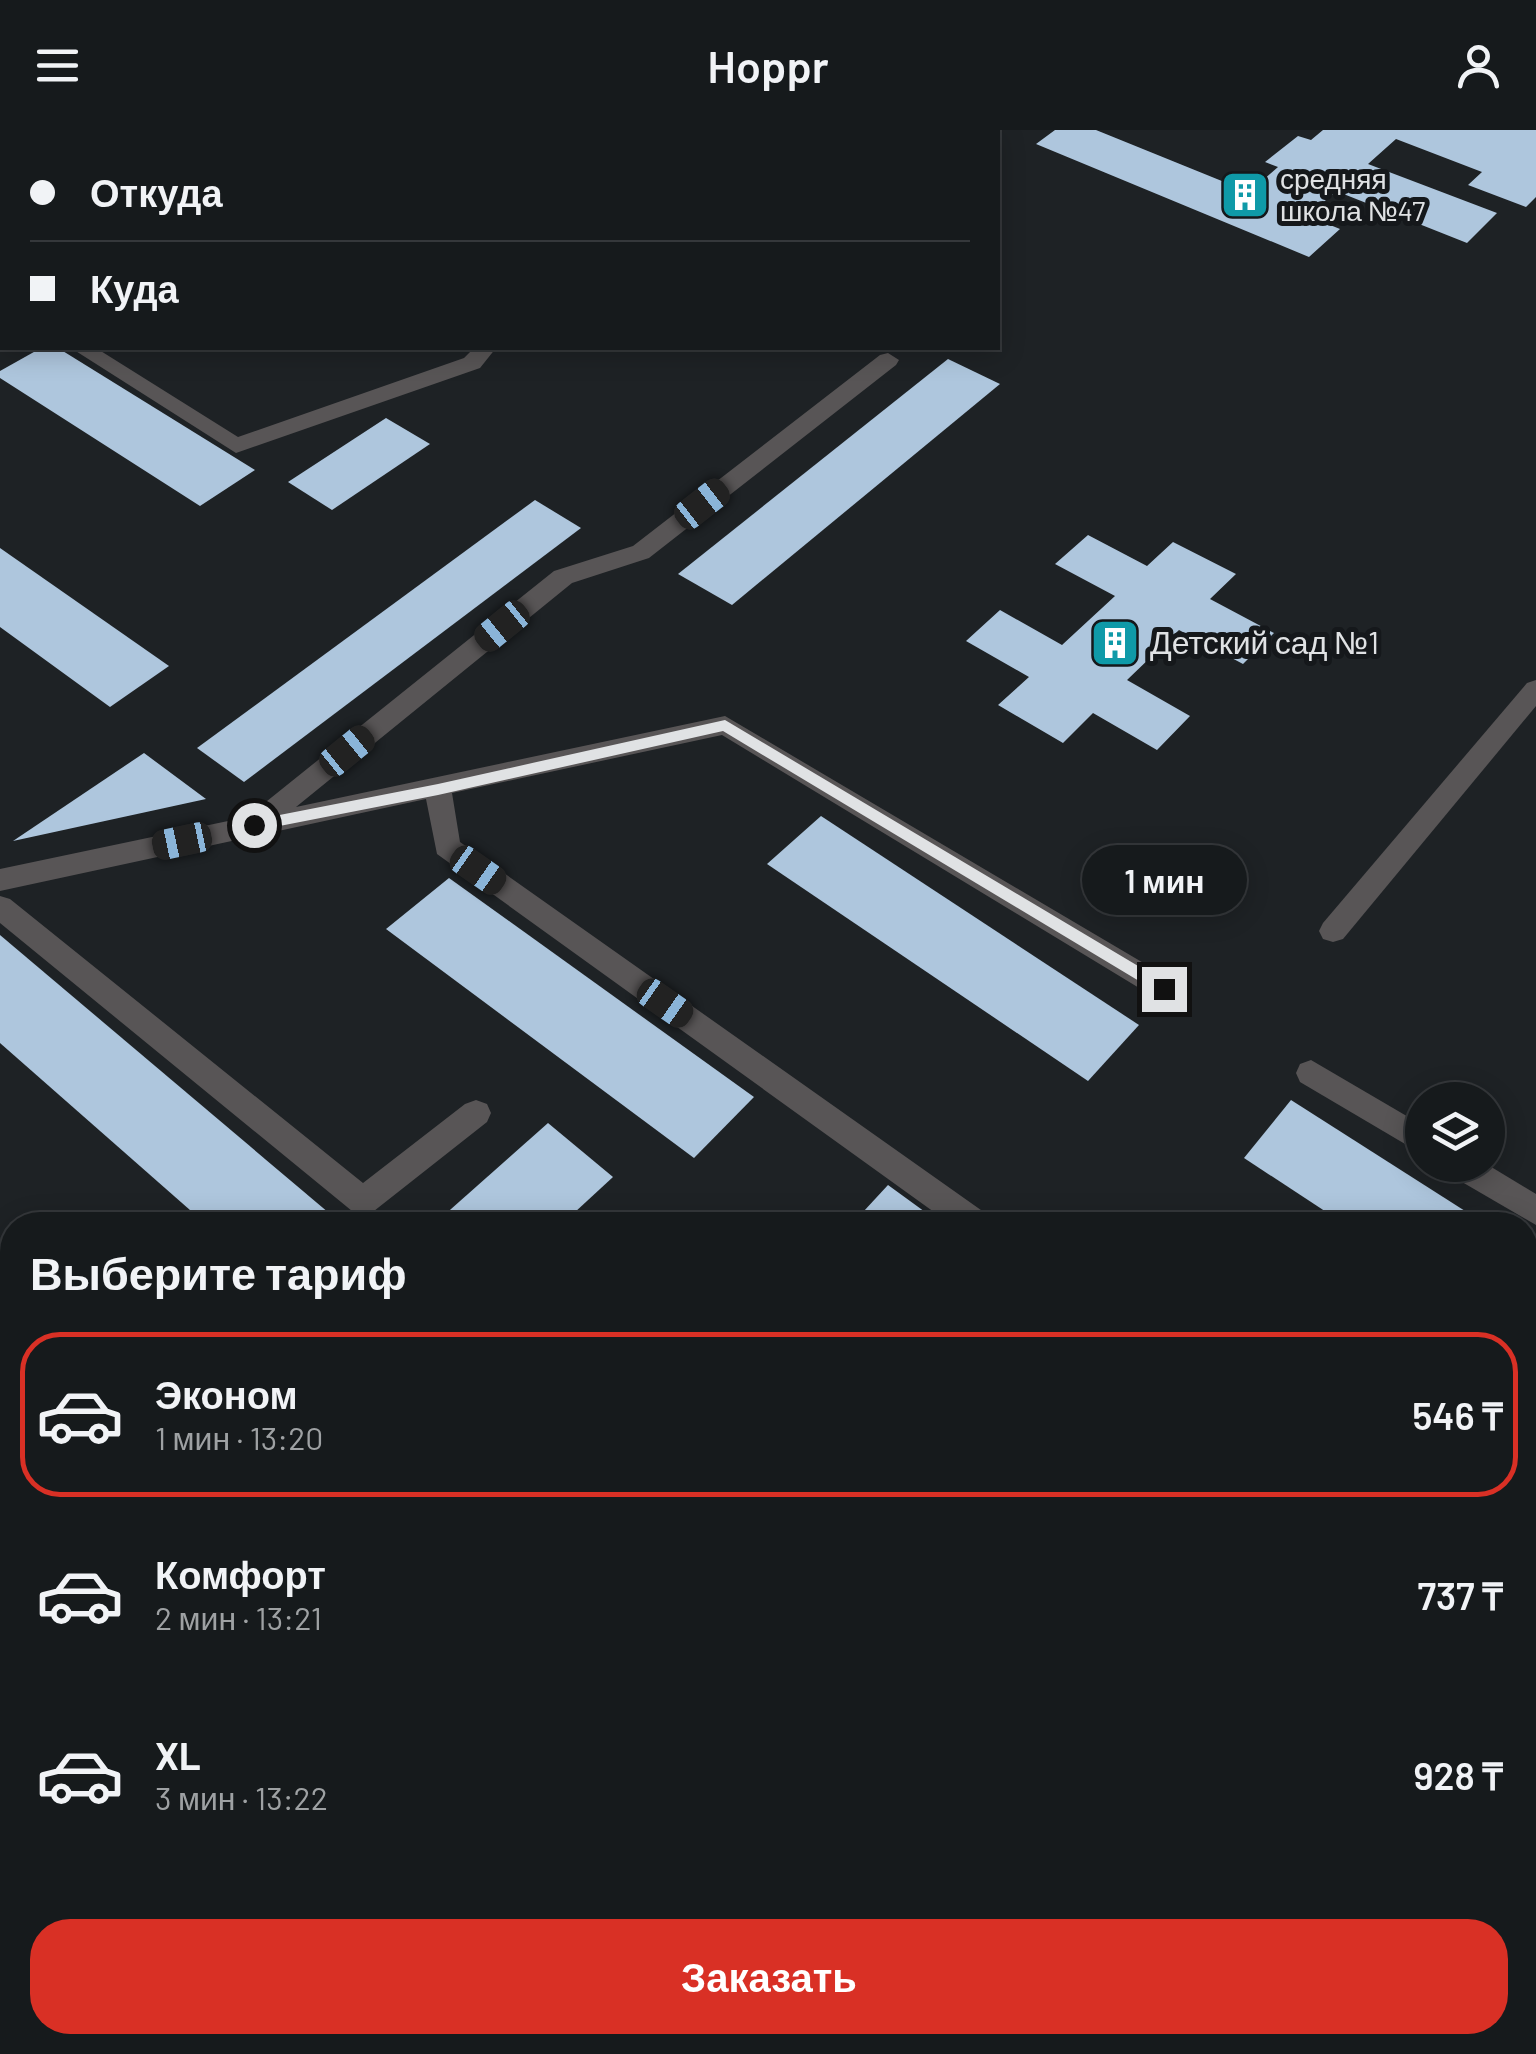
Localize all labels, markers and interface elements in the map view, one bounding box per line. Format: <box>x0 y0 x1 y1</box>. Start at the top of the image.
icon: menu <box>30 38 85 93</box>
text: Hoppr <box>707 38 829 92</box>
icon: person <box>1451 38 1506 93</box>
place label: средняя школа №47 <box>1280 161 1425 227</box>
text: Откуда <box>90 169 223 215</box>
building icon: средняя школа №47 <box>1219 169 1271 221</box>
text: Куда <box>90 265 179 311</box>
car <box>669 474 735 534</box>
car <box>469 595 535 657</box>
building icon: Детский сад №1 <box>1089 617 1141 669</box>
place label: Детский сад №1 <box>1150 622 1379 661</box>
car <box>314 720 380 782</box>
route start <box>232 803 277 848</box>
car <box>150 820 214 862</box>
car <box>445 841 511 899</box>
callout: 1 мин <box>1082 844 1246 914</box>
text: 1 мин <box>1124 861 1205 899</box>
route end <box>1142 967 1187 1012</box>
car <box>632 974 698 1032</box>
map controls <box>1405 1082 1505 1182</box>
button: layers <box>1405 1082 1505 1182</box>
text: Выберите тариф <box>30 1245 407 1299</box>
icon: car <box>35 1370 125 1460</box>
text: Эконом <box>155 1371 298 1417</box>
text: 546 ₸ <box>1412 1392 1503 1438</box>
text: 1 мин · 13:20 <box>155 1418 323 1456</box>
icon: car <box>35 1550 125 1640</box>
text: Комфорт <box>155 1551 326 1597</box>
text: 737 ₸ <box>1417 1572 1503 1618</box>
text: 2 мин · 13:21 <box>155 1598 322 1636</box>
icon: car <box>35 1730 125 1820</box>
text: XL <box>155 1732 201 1778</box>
text: 928 ₸ <box>1413 1752 1503 1798</box>
text: 3 мин · 13:22 <box>155 1778 328 1816</box>
button: Заказать <box>30 1919 1508 2034</box>

